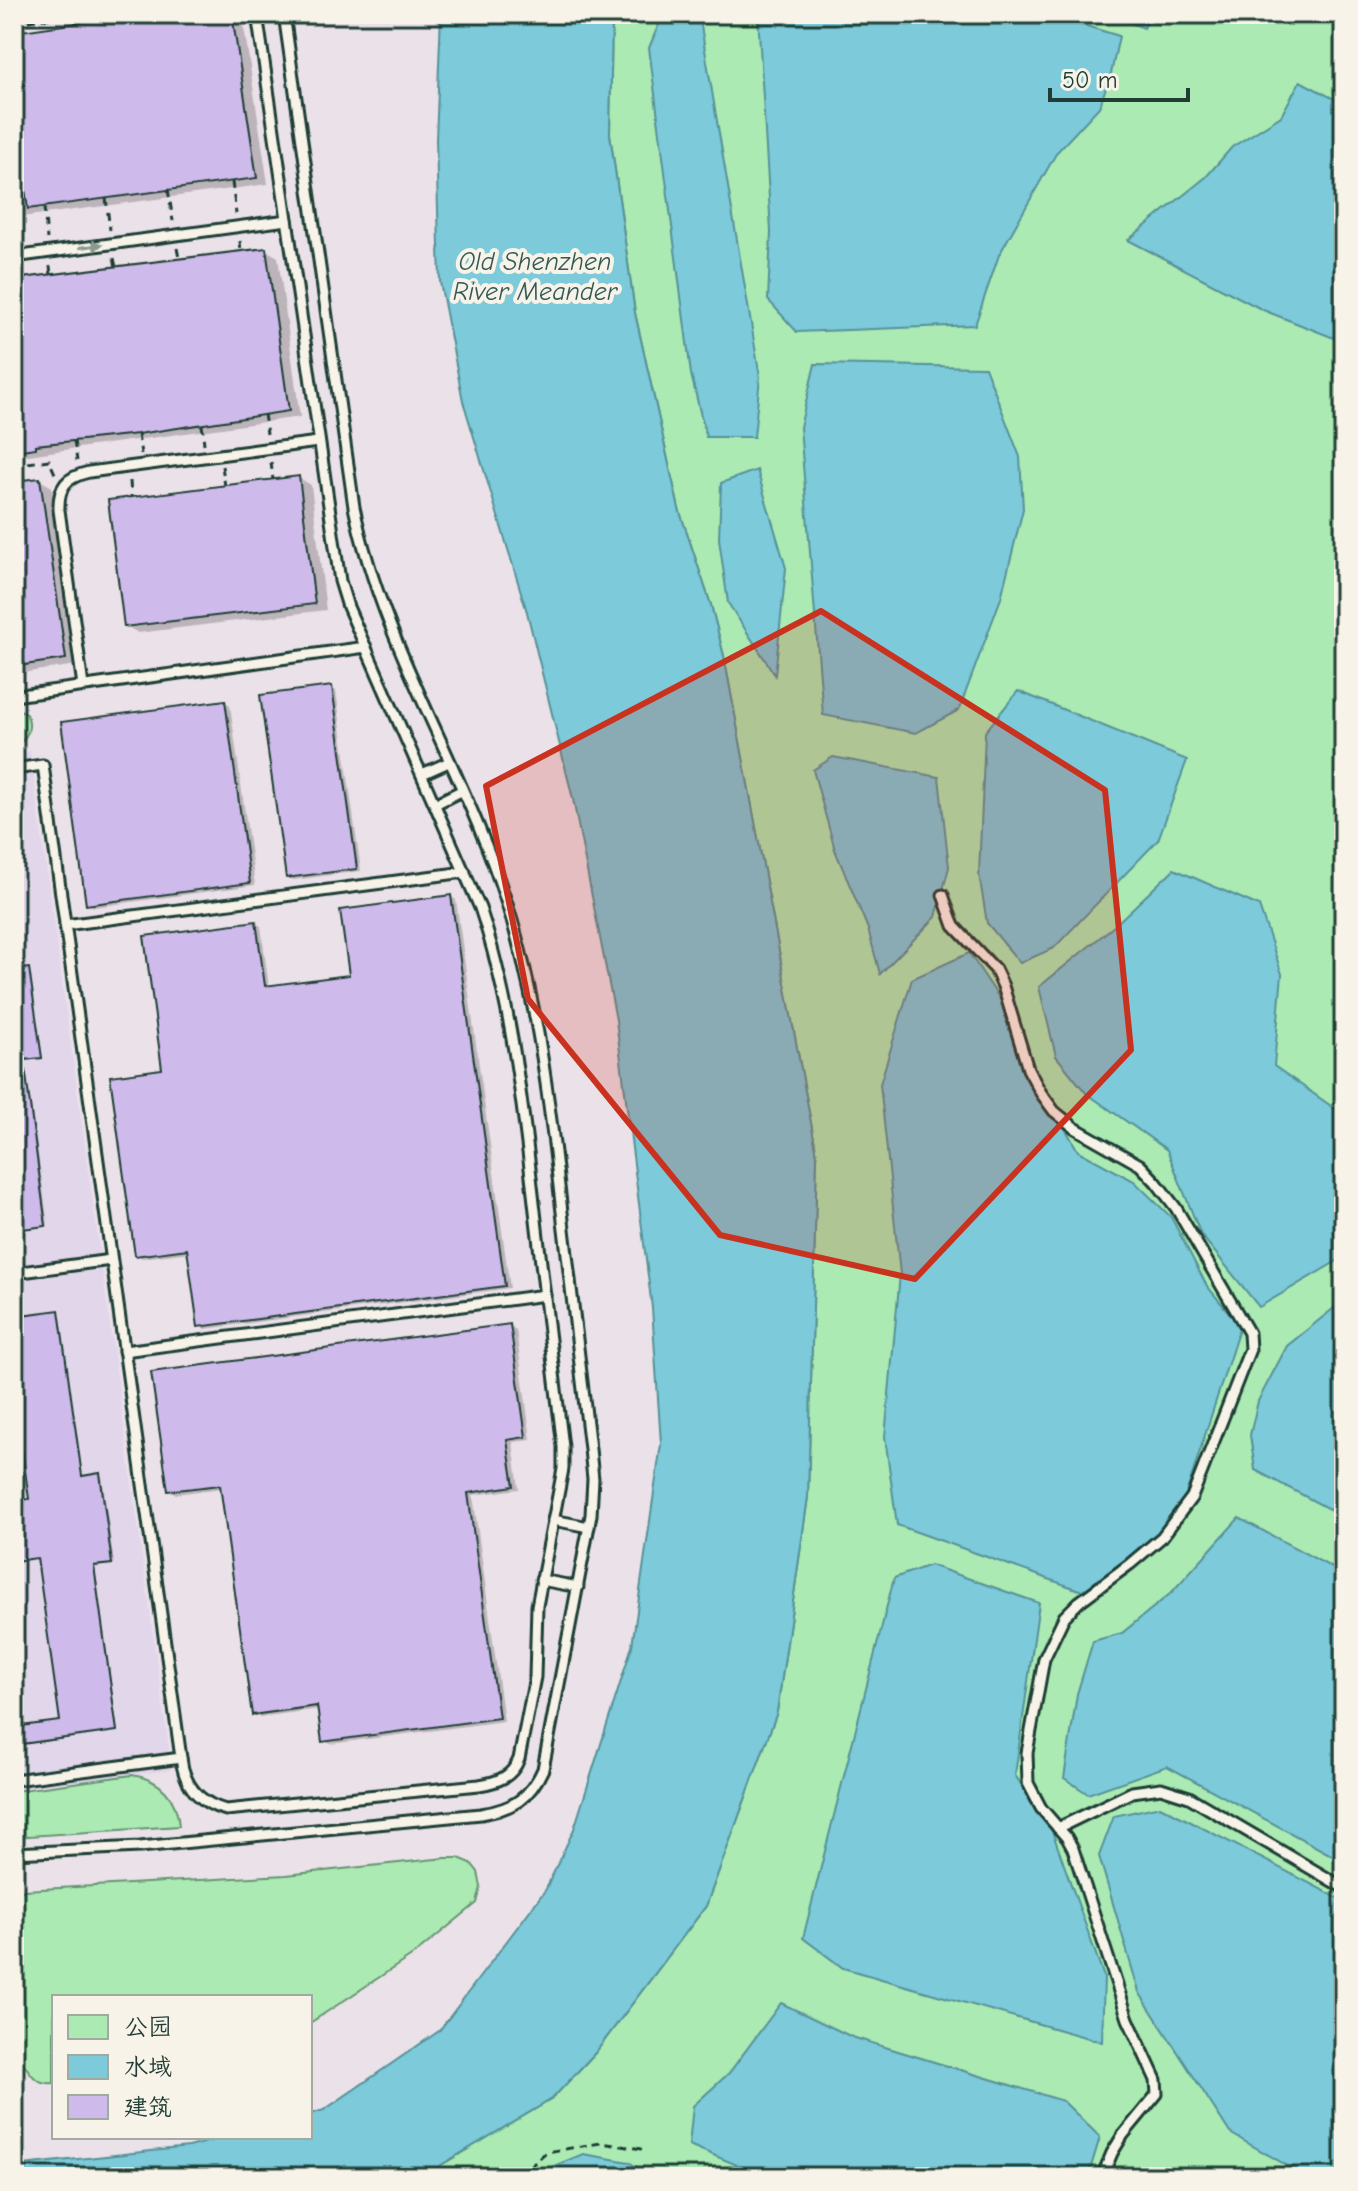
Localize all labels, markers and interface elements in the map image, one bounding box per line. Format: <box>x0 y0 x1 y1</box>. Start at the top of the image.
scale bar <box>1050 52 1188 102</box>
text: 50 m <box>1062 66 1118 94</box>
one-way arrow <box>79 240 104 253</box>
water label: Old Shenzhen River Meander <box>453 247 619 307</box>
legend <box>52 1995 312 2139</box>
text: 公园 <box>124 2013 172 2041</box>
text: 水域 <box>124 2053 172 2081</box>
text: 建筑 <box>124 2093 172 2121</box>

